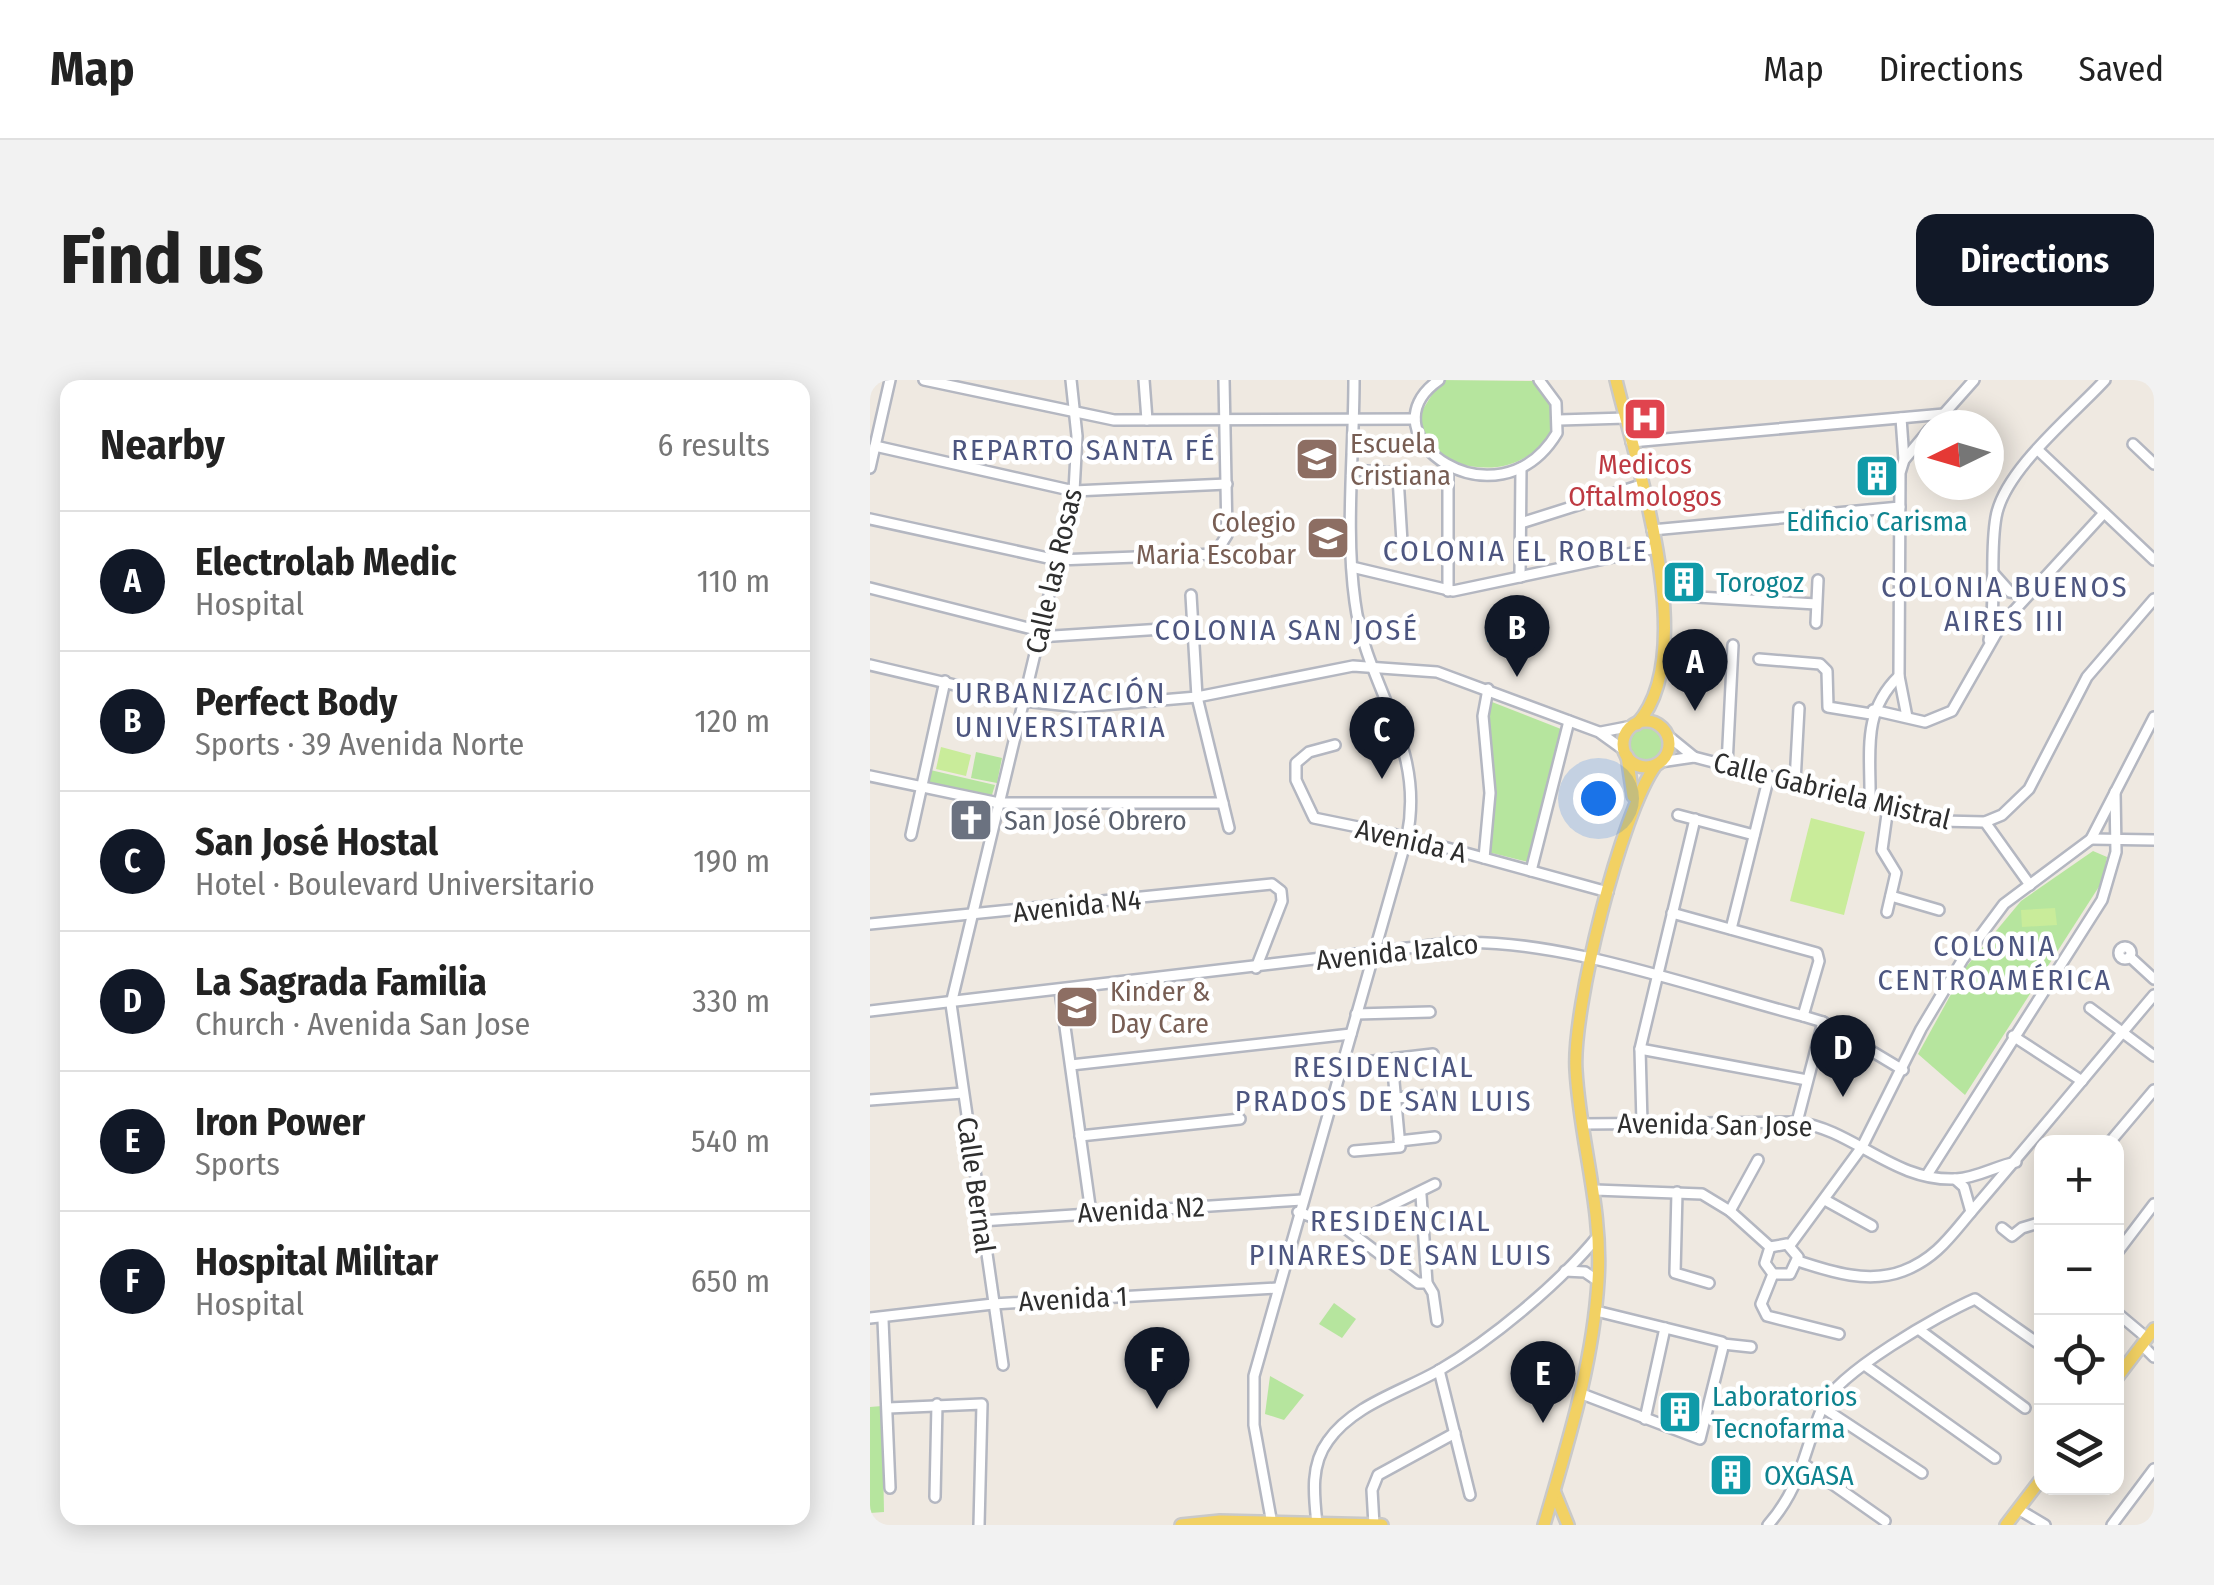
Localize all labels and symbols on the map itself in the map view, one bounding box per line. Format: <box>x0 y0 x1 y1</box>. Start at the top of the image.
hospital icon: Medicos Oftalmologos <box>1622 396 1668 442</box>
north arrow <box>1914 410 2004 500</box>
place label: Escuela Cristiana <box>1350 427 1451 492</box>
district label: REPARTO SANTA FÉ <box>951 432 1217 468</box>
school or university icon: Escuela Cristiana <box>1294 436 1340 482</box>
place label: Medicos Oftalmologos <box>1568 448 1722 513</box>
building icon: Edificio Carisma <box>1854 453 1900 499</box>
street label: Calle las Rosas <box>1019 485 1089 657</box>
place label: Edificio Carisma <box>1786 505 1968 538</box>
place label: Colegio Maria Escobar <box>1136 506 1296 571</box>
school or university icon: Colegio Maria Escobar <box>1305 515 1351 561</box>
district label: COLONIA EL ROBLE <box>1383 533 1649 569</box>
building icon: Torogoz <box>1661 559 1707 605</box>
place label: Torogoz <box>1716 566 1804 599</box>
district label: COLONIA BUENOS AIRES III <box>1881 569 2129 639</box>
pin: B <box>1484 594 1550 677</box>
district label: COLONIA SAN JOSÉ <box>1155 612 1419 648</box>
pin: A <box>1662 628 1728 711</box>
district label: URBANIZACIÓN UNIVERSITARIA <box>955 675 1167 745</box>
pin: C <box>1350 696 1414 779</box>
street label: Calle Gabriela Mistral <box>1710 746 1954 836</box>
your location <box>1573 773 1624 824</box>
church icon: San José Obrero <box>948 797 994 843</box>
place label: San José Obrero <box>1004 804 1187 837</box>
street label: Avenida A <box>1352 812 1470 870</box>
street label: Avenida N4 <box>1011 883 1143 929</box>
street label: Avenida Izalco <box>1314 927 1480 977</box>
district label: COLONIA CENTROAMÉRICA <box>1878 928 2112 998</box>
place label: Kinder & Day Care <box>1110 975 1210 1040</box>
school or university icon: Kinder & Day Care <box>1054 984 1100 1030</box>
pin: D <box>1810 1014 1876 1097</box>
district label: RESIDENCIAL PRADOS DE SAN LUIS <box>1235 1049 1533 1119</box>
street label: Avenida San Jose <box>1617 1107 1813 1143</box>
street label: Calle Bernal <box>950 1115 1002 1255</box>
street label: Avenida N2 <box>1077 1190 1205 1230</box>
district label: RESIDENCIAL PINARES DE SAN LUIS <box>1249 1203 1553 1273</box>
street label: Avenida 1 <box>1018 1280 1128 1318</box>
pin: F <box>1124 1326 1190 1409</box>
pin: E <box>1510 1340 1576 1423</box>
place label: Laboratorios Tecnofarma <box>1712 1380 1857 1445</box>
building icon: Laboratorios Tecnofarma <box>1657 1389 1703 1435</box>
building icon: OXGASA <box>1708 1452 1754 1498</box>
place label: OXGASA <box>1764 1459 1854 1492</box>

